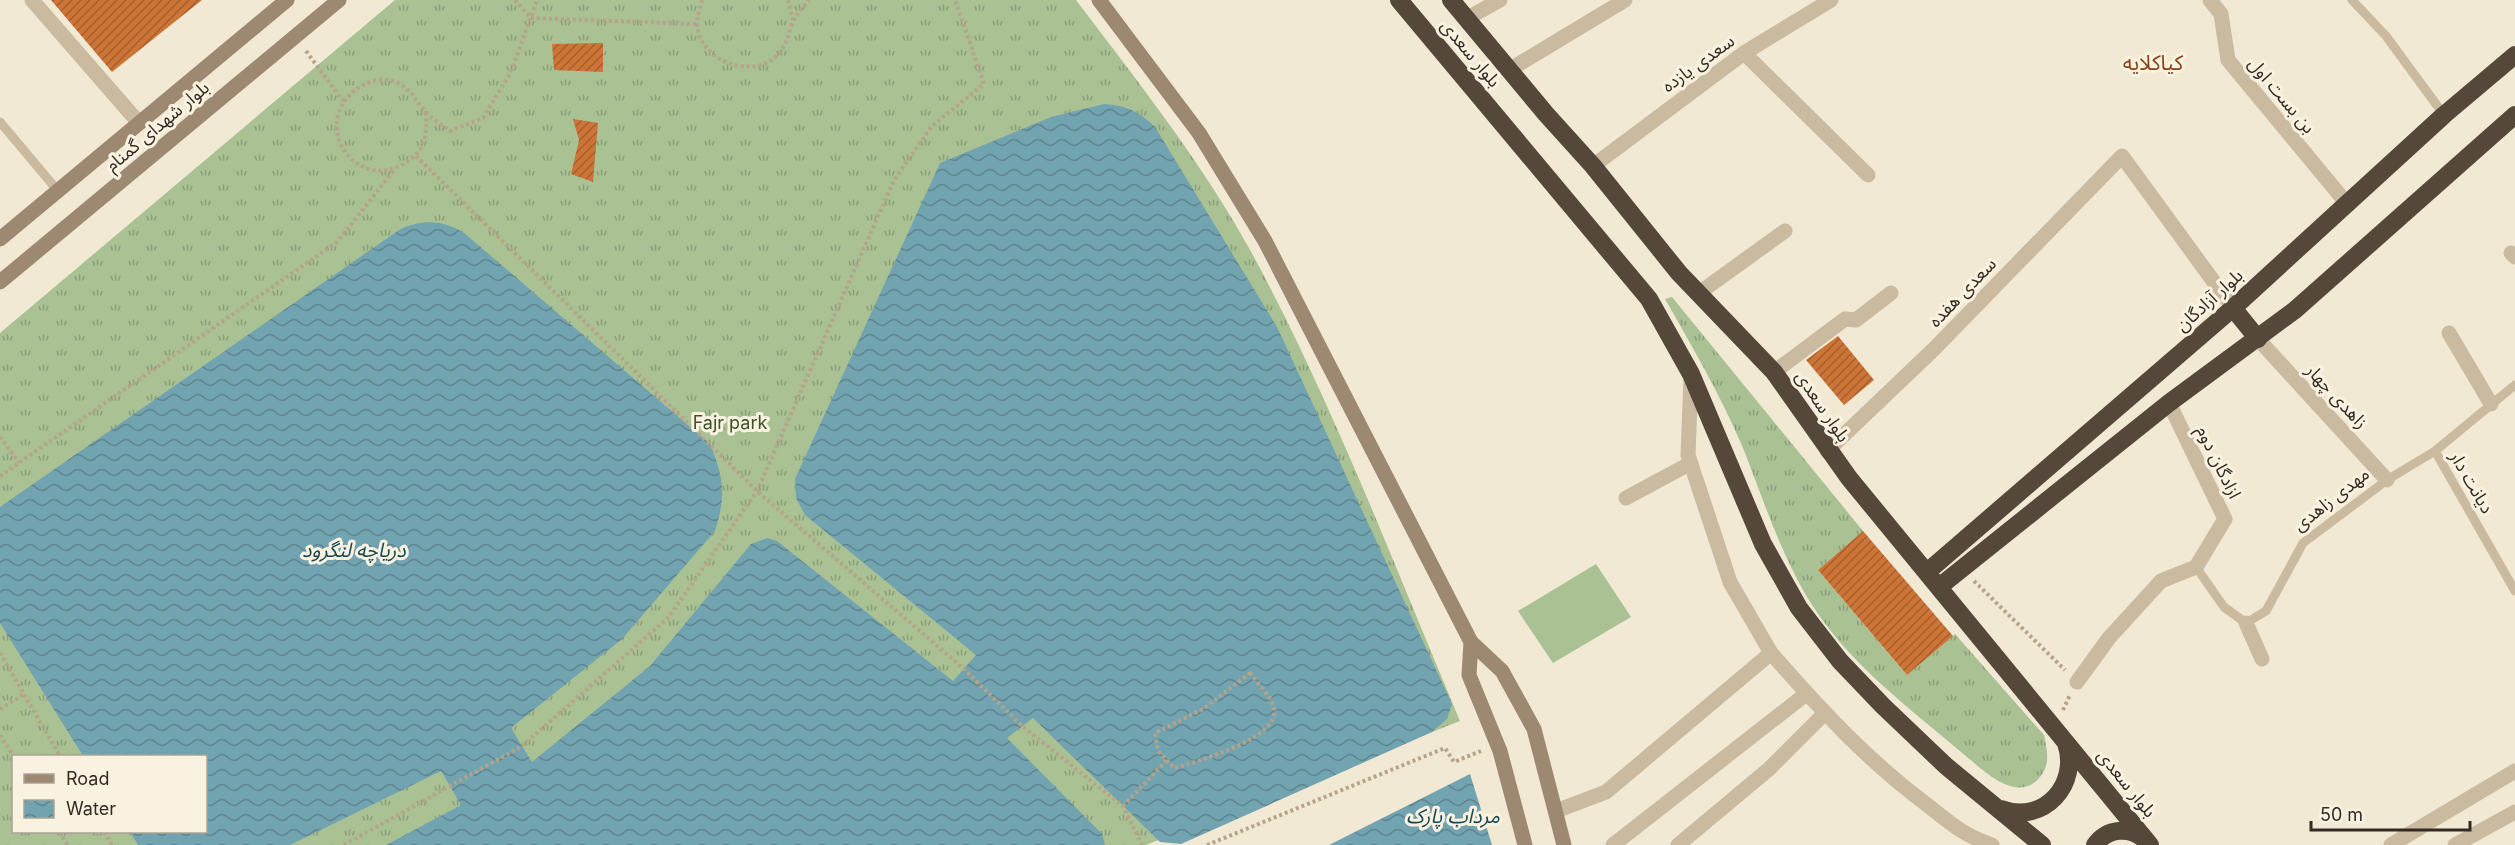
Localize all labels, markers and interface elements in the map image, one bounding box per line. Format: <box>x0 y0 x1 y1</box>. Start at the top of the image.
street label: بلوار سعدی <box>1436 15 1505 92</box>
street label: سعدی یازده <box>1658 30 1739 97</box>
district label: کیاکلایه <box>2123 50 2184 75</box>
street label: بن بست اول <box>2243 53 2320 138</box>
street label: بلوار شهدای گمنام <box>101 77 216 178</box>
street label: سعدی هفده <box>1924 253 2001 332</box>
street label: بلوار آزادگان <box>2171 264 2248 336</box>
street label: زاهدی چهار <box>2300 359 2372 433</box>
street label: بلوار سعدی <box>1791 366 1854 446</box>
park label: Fajr park <box>693 412 767 433</box>
street label: ازادگان دوم <box>2189 422 2246 504</box>
street label: دیانت دار <box>2444 446 2498 517</box>
street label: مهدی زاهدی <box>2289 463 2374 536</box>
water label: دریاچه لنگرود <box>302 538 406 563</box>
street label: بلوار سعدی <box>2092 745 2161 822</box>
legend <box>12 755 207 833</box>
text: Road <box>66 768 109 789</box>
scale bar <box>2311 794 2470 832</box>
text: Water <box>66 798 116 819</box>
water label: مرداب پارک <box>1406 804 1500 829</box>
text: 50 m <box>2320 804 2363 825</box>

